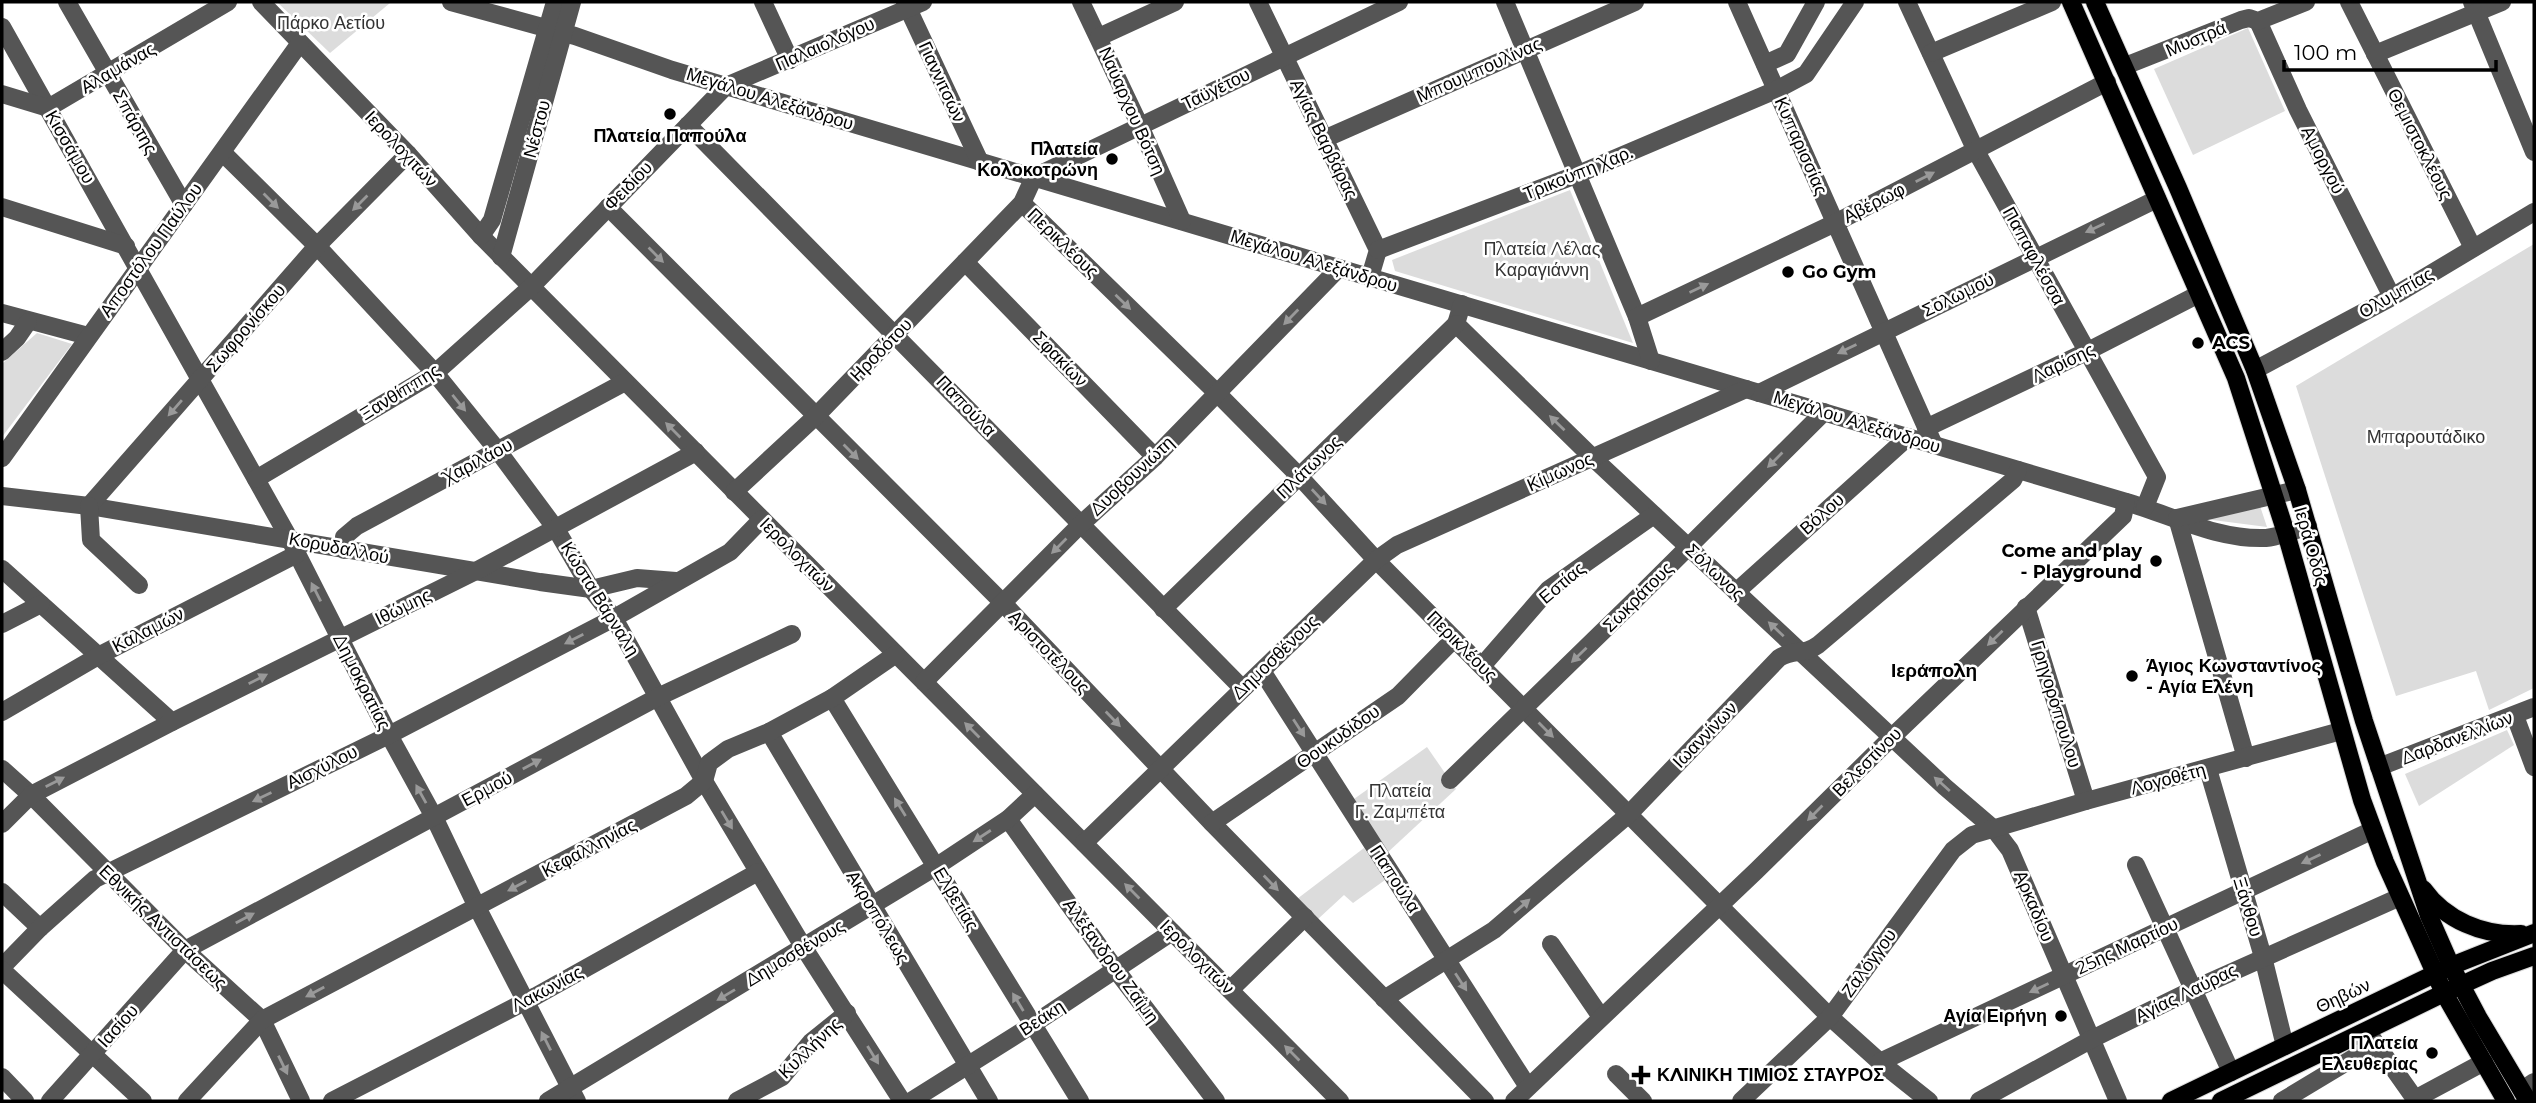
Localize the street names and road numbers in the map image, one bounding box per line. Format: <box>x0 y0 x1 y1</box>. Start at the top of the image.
street label: Παλαιολόγου <box>772 12 878 76</box>
street label: Μυστρά <box>2162 16 2230 62</box>
street label: Μπουμπουλίνας <box>1413 32 1545 107</box>
street label: Αλαμάνας <box>77 38 160 98</box>
street label: Γιαννιτσών <box>914 38 970 126</box>
street label: Ναύαρχου Βότση <box>1094 44 1170 178</box>
street label: Μεγάλου Αλεξάνδρου <box>684 63 856 135</box>
street label: Ταϋγέτου <box>1178 63 1254 115</box>
street label: Αγίας Βαρβάρας <box>1285 75 1363 203</box>
street label: Θεμιστοκλέους <box>2383 85 2458 203</box>
street label: Σπάρτης <box>108 86 162 158</box>
street label: Κυπαρισσίας <box>1770 94 1832 199</box>
street label: Νέστου <box>519 98 555 160</box>
street label: Ιερολοχιτών <box>360 106 442 192</box>
street label: Κισσάμου <box>40 107 100 187</box>
street label: Αμοργού <box>2297 122 2349 198</box>
street label: Τρικούπη Χαρ. <box>1520 141 1636 205</box>
street label: Φειδίου <box>599 157 657 215</box>
street label: Αβέρωφ <box>1839 178 1909 228</box>
street label: Αποστόλου Παύλου <box>95 179 207 321</box>
street label: Παπαφλέσσα <box>1998 203 2070 309</box>
street label: Περικλέους <box>1023 204 1103 283</box>
street label: Μεγάλου Αλεξάνδρου <box>1228 225 1400 297</box>
street label: Ολυμπίας <box>2355 263 2437 323</box>
street label: Σολωμού <box>1919 268 1997 322</box>
street label: Σωφρονίσκου <box>202 279 290 377</box>
street label: Ηροδότου <box>845 314 917 386</box>
street label: Σφακίων <box>1028 326 1092 392</box>
street label: Λαρίσης <box>2028 338 2098 388</box>
street label: Ξανθίππης <box>356 359 444 425</box>
street label: Παπούλα <box>932 371 1000 441</box>
street label: Μεγάλου Αλεξάνδρου <box>1771 386 1943 458</box>
street label: Πλάτωνος <box>1272 430 1346 503</box>
street label: Δυοβουνιώτη <box>1085 432 1179 520</box>
street label: Χαριλάου <box>437 434 516 490</box>
street label: Κίμωνος <box>1524 448 1597 496</box>
street label: Βόλου <box>1795 489 1849 539</box>
street label: Ιερά Οδός <box>2289 504 2333 588</box>
street label: Ιερολοχιτών <box>755 513 839 597</box>
street label: Κορυδαλλού <box>287 528 391 568</box>
street label: Κώστα Βάρναλη <box>556 538 644 660</box>
street label: Σόλωνος <box>1681 539 1749 605</box>
street label: Εστίας <box>1535 557 1590 609</box>
street label: Σωκράτους <box>1598 557 1678 637</box>
street label: Ιθώμης <box>371 584 435 630</box>
street label: Καλαμών <box>108 603 188 657</box>
street label: Αριστοτέλους <box>1004 606 1094 698</box>
street label: Περικλέους <box>1422 606 1502 686</box>
street label: Δημοσθένους <box>1227 610 1323 704</box>
street label: Δημοκρατίας <box>328 630 396 734</box>
street label: Γρηγορόπουλου <box>2026 638 2086 770</box>
street label: Ιωαννίνων <box>1668 697 1742 773</box>
street label: Θουκυδίδου <box>1292 700 1384 774</box>
street label: Δαρδανελλίων <box>2398 707 2516 769</box>
street label: Βελεστίνου <box>1828 723 1906 801</box>
street label: Αισχύλου <box>283 740 361 794</box>
street label: Λογοθέτη <box>2128 758 2208 800</box>
street label: Ερμού <box>458 767 516 811</box>
street label: Κεφαλληνίας <box>538 814 640 882</box>
street label: Παπούλα <box>1365 841 1425 917</box>
street label: Εθνικής Αντιστάσεως <box>94 860 232 994</box>
street label: Ελβετίας <box>928 863 984 935</box>
street label: Ακροπόλεως <box>842 866 915 968</box>
street label: Αρκαδίου <box>2009 867 2059 945</box>
street label: Ξάνθου <box>2229 875 2267 939</box>
street label: Αλέξανδρου Ζαΐμη <box>1058 894 1164 1028</box>
street label: 25ης Μαρτίου <box>2072 913 2182 979</box>
street label: Δημοσθένους <box>741 915 849 991</box>
street label: Ιερολοχιτών <box>1155 915 1239 999</box>
street label: Ζαλόγγου <box>1837 925 1901 1001</box>
street label: Αγίας Λαύρας <box>2131 959 2241 1027</box>
street label: Λακωνίας <box>507 961 587 1017</box>
street label: Θηβών <box>2312 974 2374 1018</box>
street label: Βεάκη <box>1015 995 1069 1041</box>
street label: Ιασίου <box>93 1000 143 1052</box>
street label: Κυλλήνης <box>774 1012 846 1083</box>

